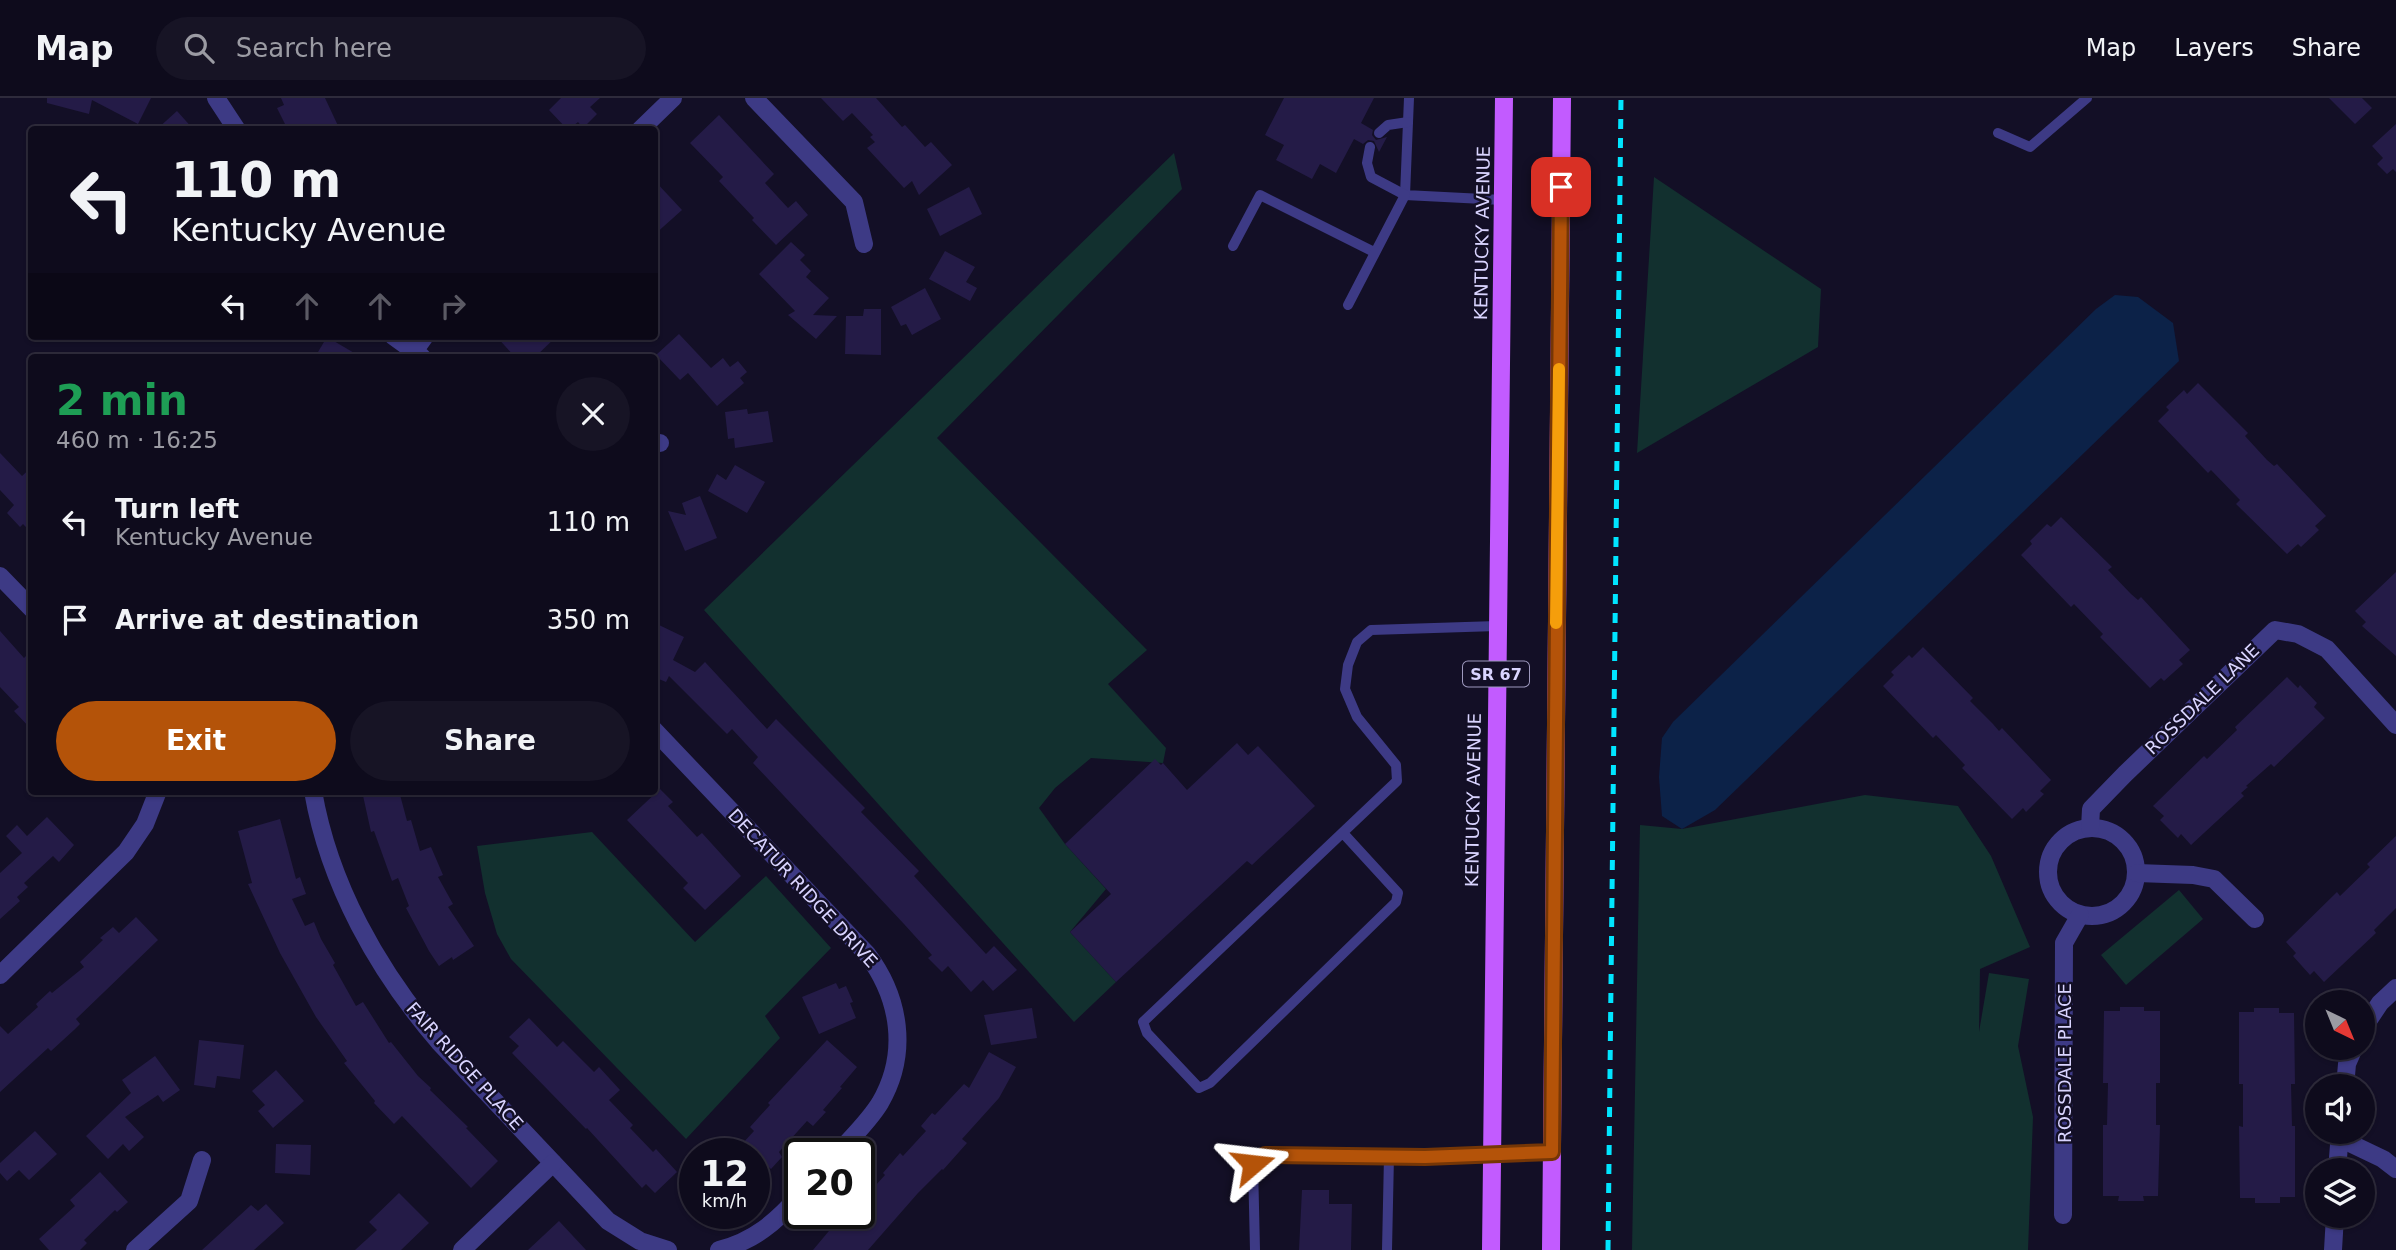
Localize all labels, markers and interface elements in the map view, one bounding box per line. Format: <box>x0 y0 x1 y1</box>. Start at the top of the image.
search box <box>156 17 646 80</box>
text: Map <box>35 29 114 68</box>
icon: search <box>180 29 218 67</box>
text: Search here <box>236 33 392 63</box>
text: Map <box>2086 34 2136 62</box>
text: Layers <box>2174 34 2254 62</box>
text: Share <box>2292 34 2361 62</box>
street label: KENTUCKY AVENUE <box>1470 146 1494 320</box>
text: 110 m <box>171 152 341 209</box>
icon: left <box>56 154 147 245</box>
pin <box>1531 157 1591 217</box>
icon: arrive <box>1542 168 1580 206</box>
text: Kentucky Avenue <box>171 211 446 249</box>
icon: left <box>215 287 253 325</box>
icon: ahead <box>288 287 326 325</box>
icon: ahead <box>361 287 399 325</box>
icon: right <box>434 287 472 325</box>
text: 2 min <box>56 376 188 425</box>
button: close <box>556 377 630 451</box>
text: 460 m · 16:25 <box>56 427 218 453</box>
text: Turn left <box>115 494 239 524</box>
icon: left <box>56 503 94 541</box>
text: 110 m <box>547 507 630 537</box>
text: Kentucky Avenue <box>115 524 313 550</box>
icon: arrive <box>56 601 94 639</box>
text: Arrive at destination <box>115 605 419 635</box>
text: 350 m <box>547 605 630 635</box>
street label: ROSSDALE LANE <box>2141 639 2263 759</box>
road number: SR 67 <box>1463 662 1529 687</box>
button: Exit <box>56 701 336 781</box>
button: Share <box>350 701 630 781</box>
street label: KENTUCKY AVENUE <box>1461 713 1485 887</box>
street label: DECATUR RIDGE DRIVE <box>724 804 882 972</box>
street label: ROSSDALE PLACE <box>2054 983 2075 1143</box>
north arrow <box>2305 990 2375 1060</box>
map controls <box>2305 990 2375 1228</box>
street label: FAIR RIDGE PLACE <box>402 998 528 1134</box>
button: sound <box>2305 1074 2375 1144</box>
position arrow <box>1216 1127 1290 1201</box>
speed limit sign: 20 <box>784 1138 875 1229</box>
text: 12 <box>700 1154 749 1194</box>
button: layers <box>2305 1158 2375 1228</box>
text: km/h <box>702 1190 747 1211</box>

